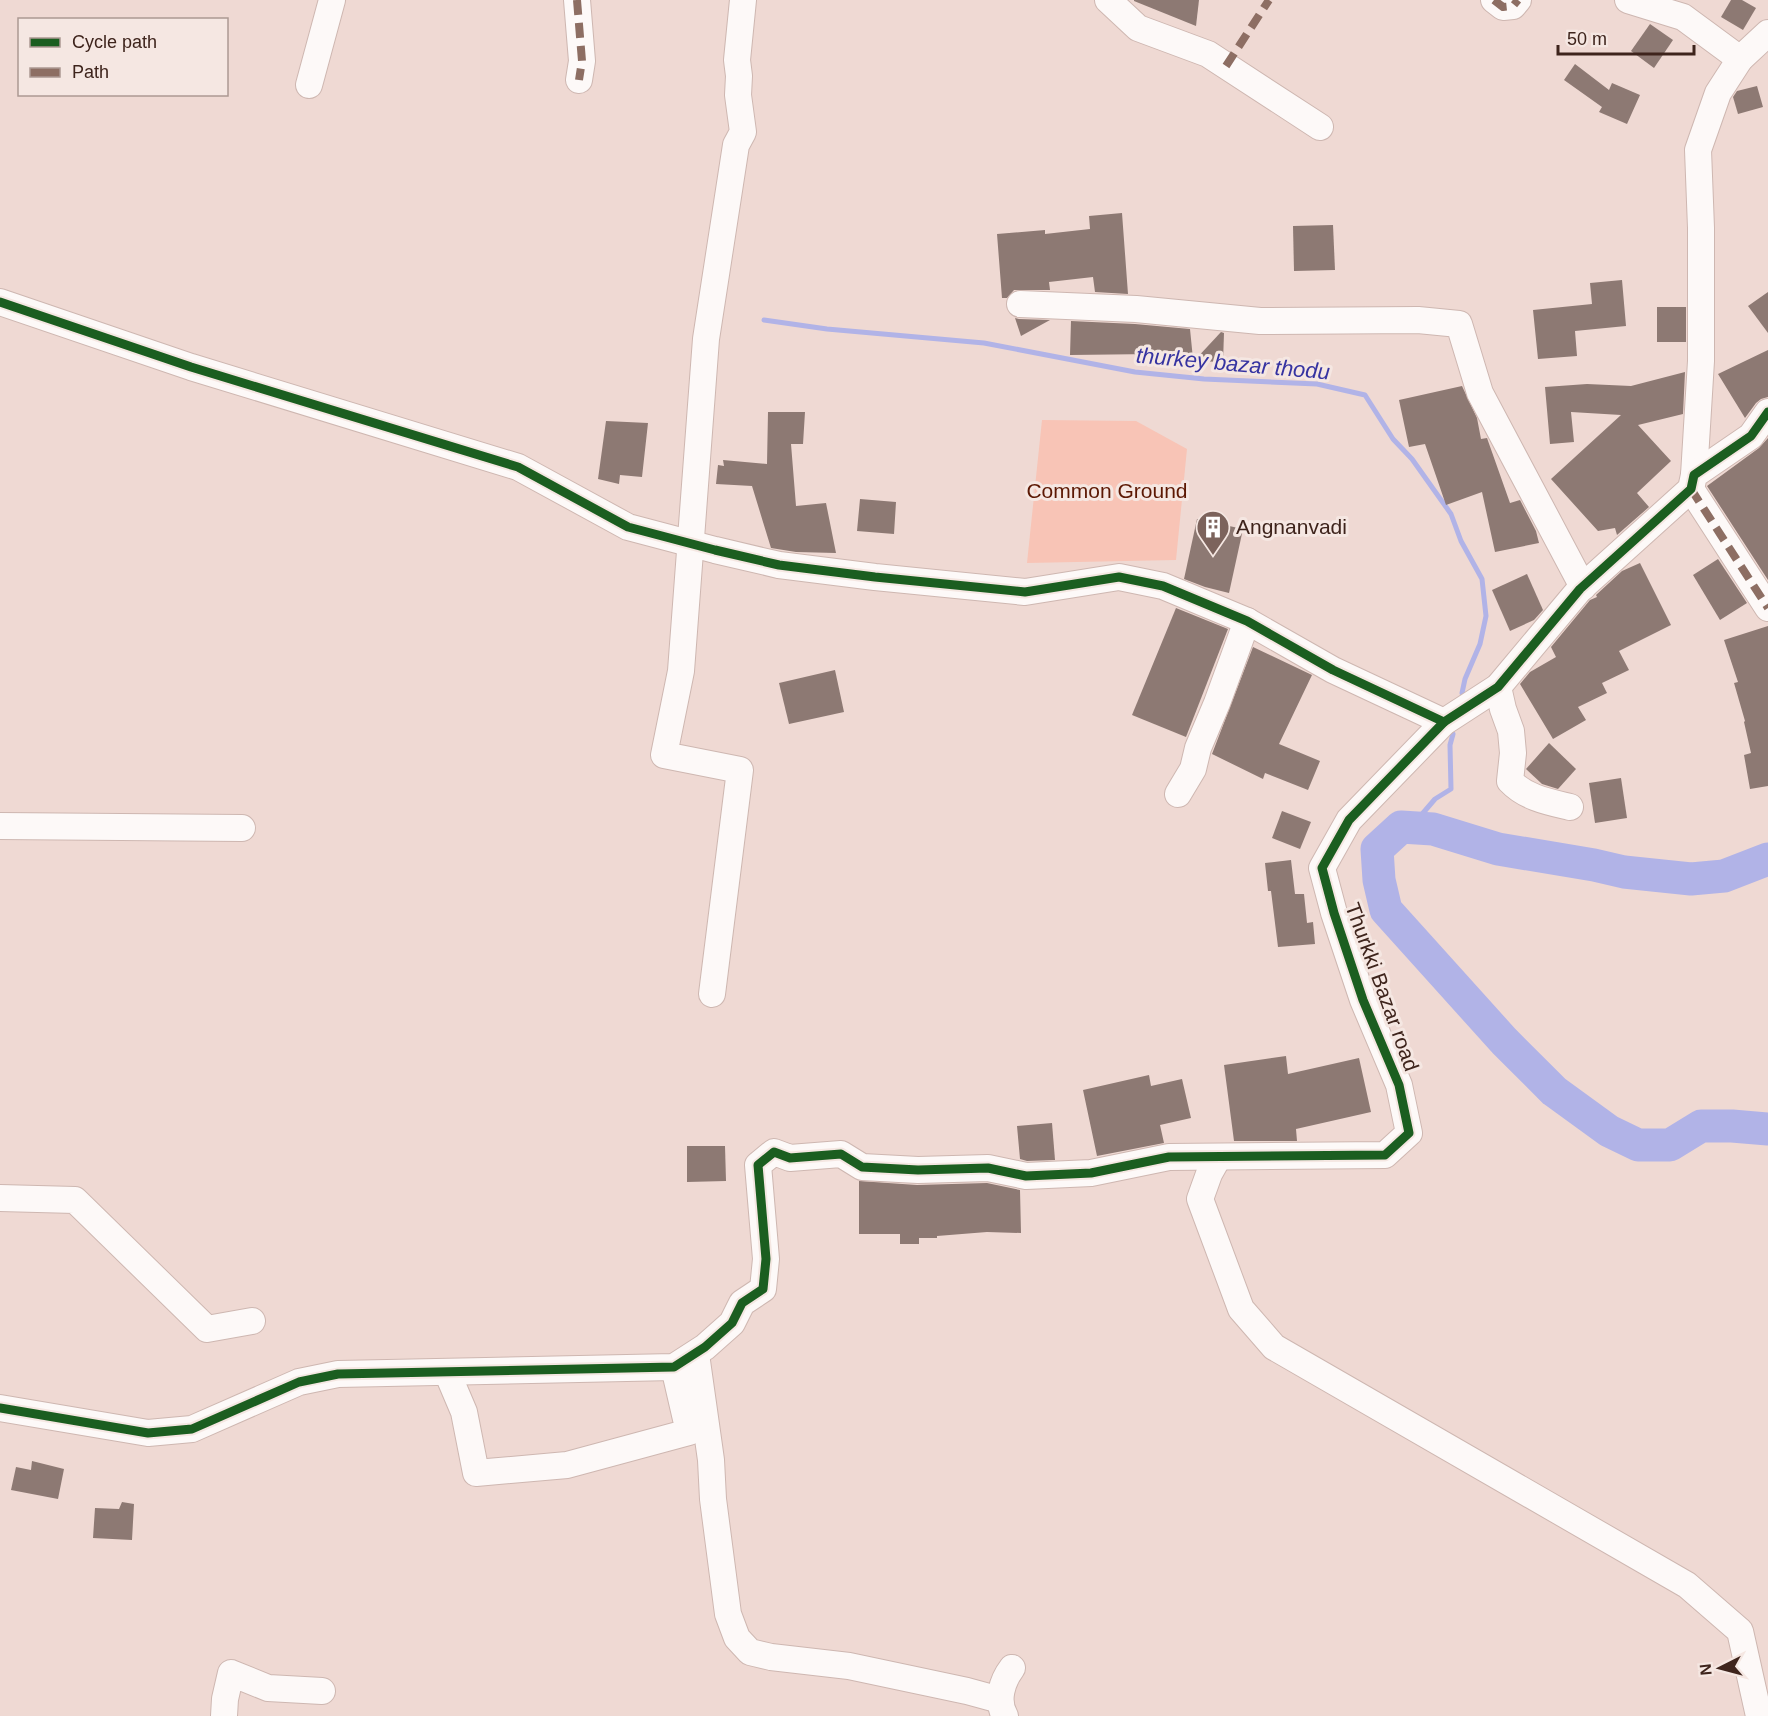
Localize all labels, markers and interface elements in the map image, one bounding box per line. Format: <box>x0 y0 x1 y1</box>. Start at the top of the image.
legend <box>18 18 228 96</box>
scale bar <box>1558 18 1694 56</box>
text: 50 m <box>1567 29 1607 49</box>
text: Cycle path <box>72 32 157 52</box>
text: Path <box>72 62 109 82</box>
water label: thurkey bazar thodu <box>1135 343 1331 384</box>
park label: Common Ground <box>1026 479 1188 502</box>
building icon: Angnanvadi <box>1195 509 1231 556</box>
place label: Angnanvadi <box>1236 515 1347 538</box>
street label: Thurkki Bazar road <box>1341 900 1424 1074</box>
north arrow <box>1690 1638 1750 1698</box>
text: N <box>1697 1663 1715 1676</box>

